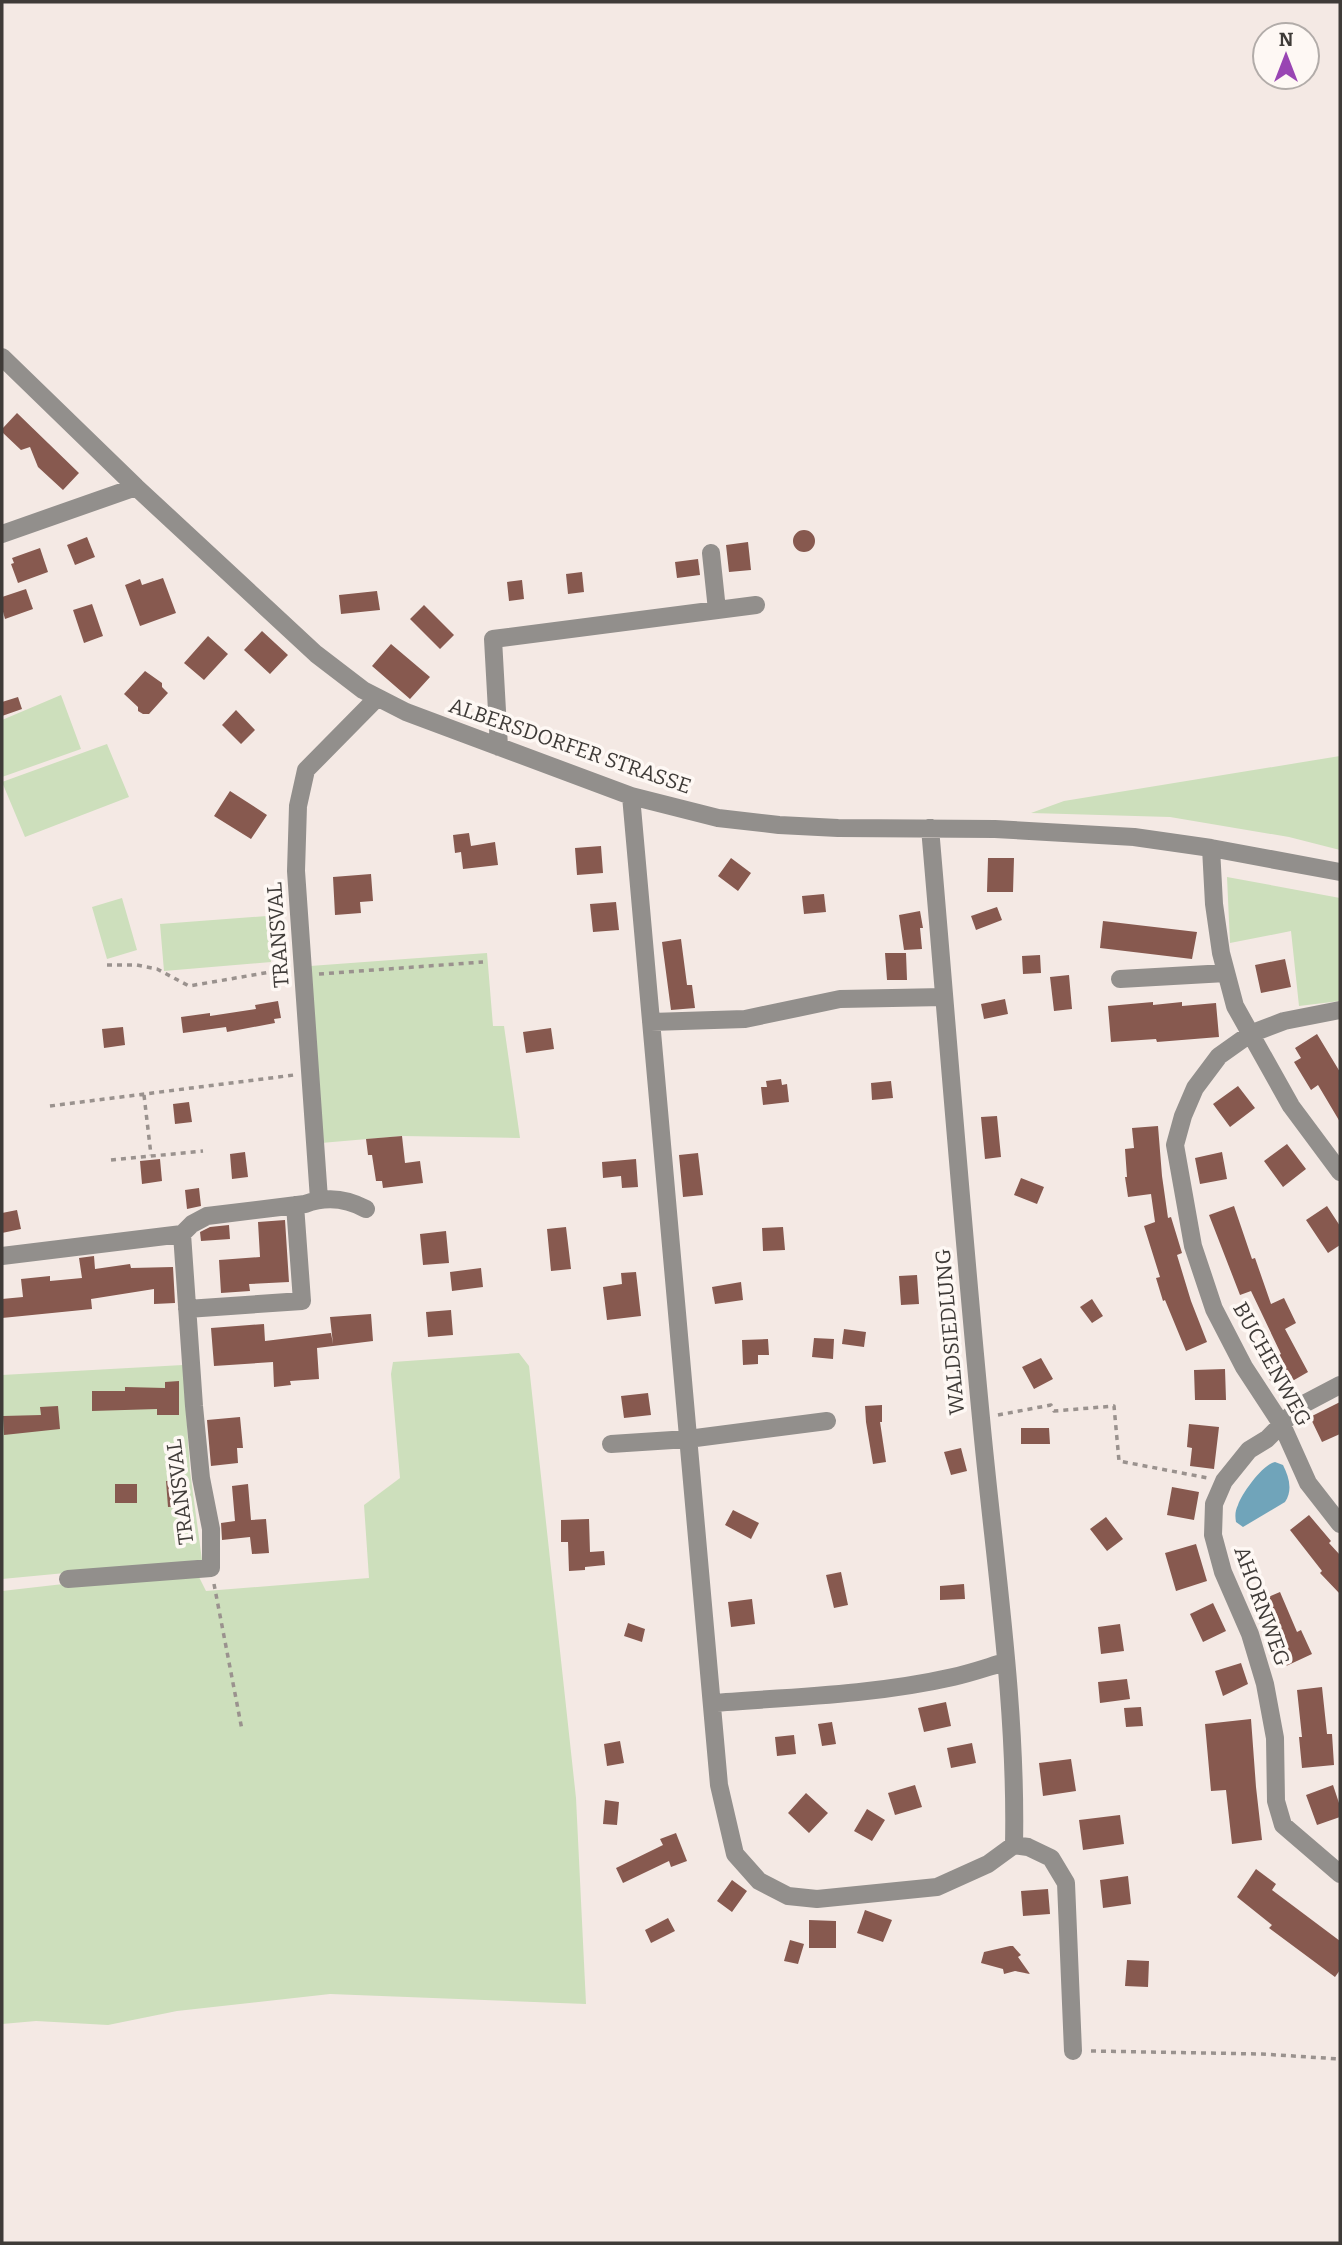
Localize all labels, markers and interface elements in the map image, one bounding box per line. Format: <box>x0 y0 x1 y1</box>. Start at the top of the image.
north arrow <box>1251 21 1321 91</box>
text: N <box>1279 28 1294 51</box>
street label: ALBERSDORFER STRASSE <box>445 692 695 800</box>
street label: TRANSVAL <box>261 881 295 989</box>
street label: WALDSIEDLUNG <box>930 1248 970 1416</box>
street label: BUCHENWEG <box>1227 1297 1317 1431</box>
street label: TRANSVAL <box>161 1437 199 1546</box>
street label: AHORNWEG <box>1228 1543 1296 1669</box>

